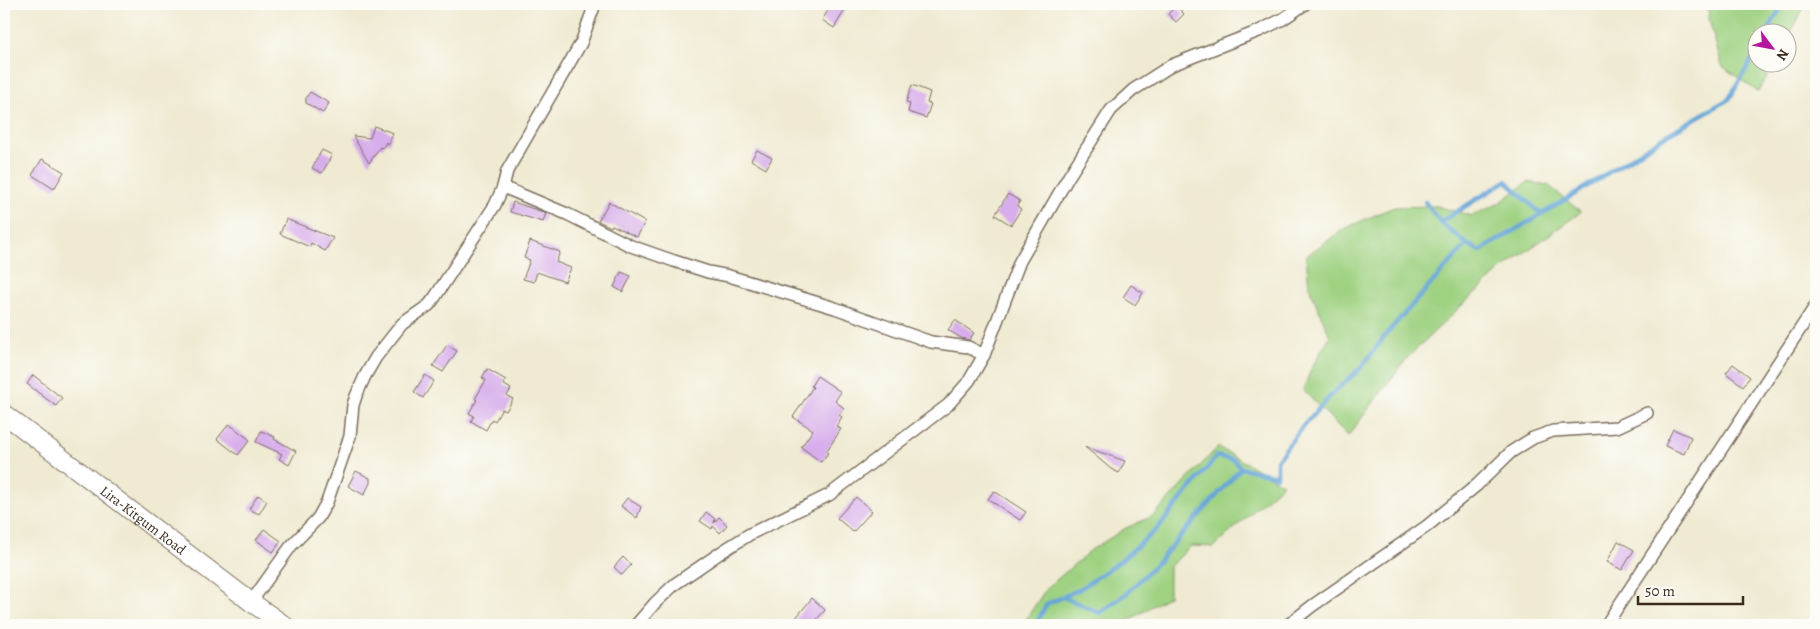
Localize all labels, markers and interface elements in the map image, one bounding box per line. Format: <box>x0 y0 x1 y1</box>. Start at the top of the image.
north arrow <box>1748 22 1798 72</box>
text: N <box>1772 45 1793 64</box>
street label: Lira-Kitgum Road <box>96 481 190 559</box>
scale bar <box>1638 574 1742 606</box>
text: 50 m <box>1645 581 1675 601</box>

